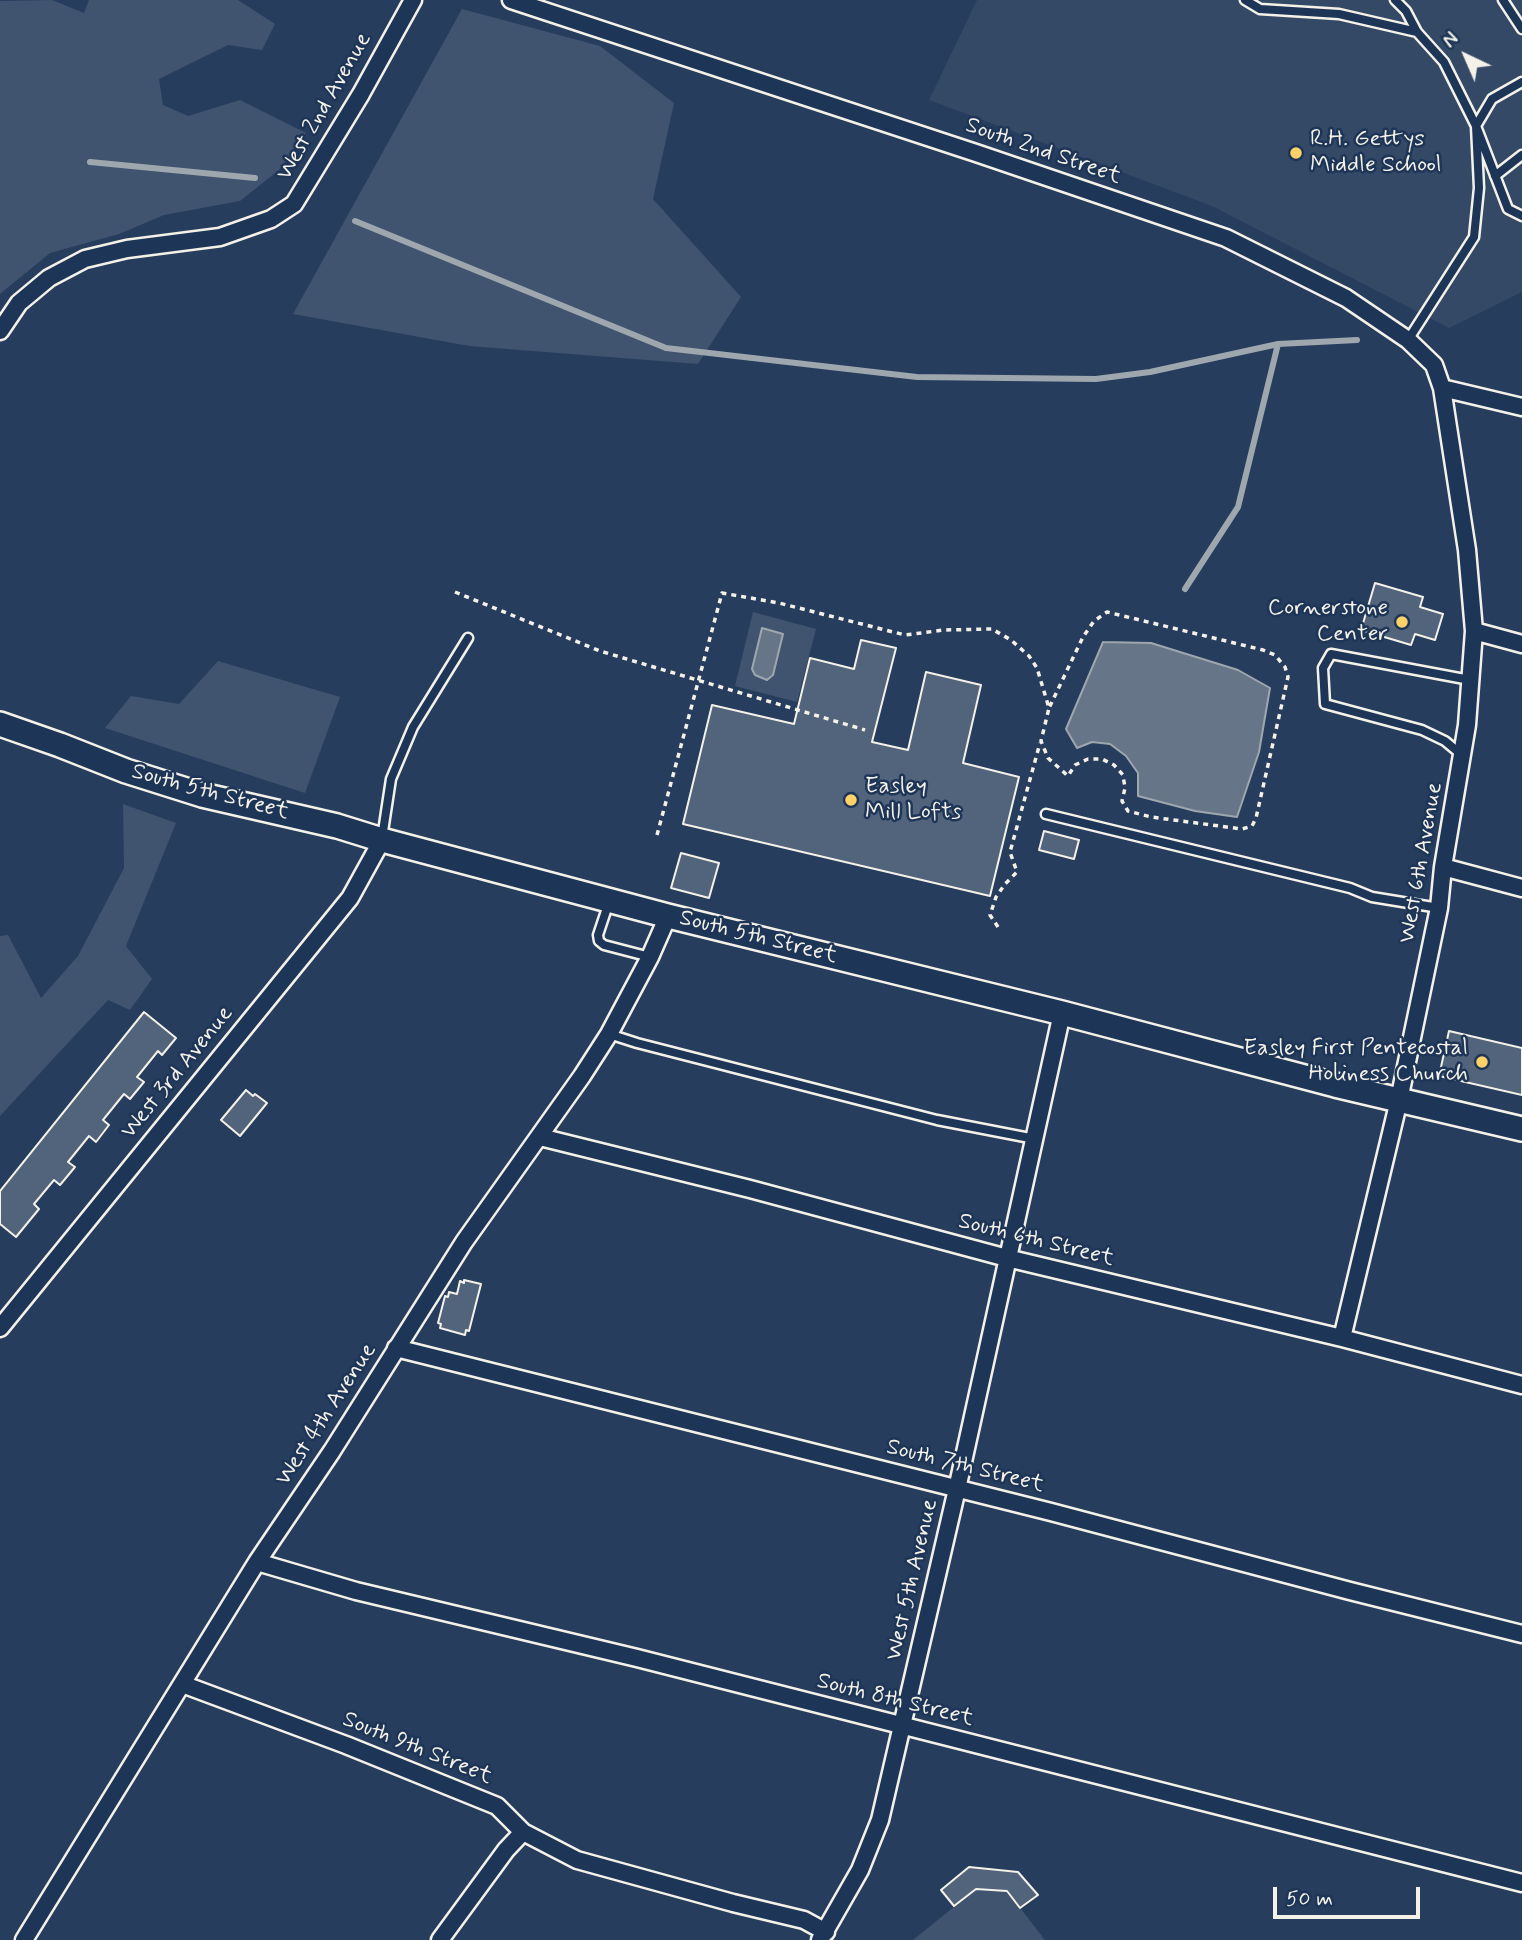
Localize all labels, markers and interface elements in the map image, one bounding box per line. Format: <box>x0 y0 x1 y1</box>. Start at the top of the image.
north arrow <box>1431 21 1501 91</box>
text: N <box>1438 27 1464 54</box>
street label: West 2nd Avenue <box>272 28 378 186</box>
street label: South 2nd Street <box>962 112 1124 192</box>
place label: R.H. Gettys Middle School <box>1310 126 1441 180</box>
marker: R.H. Gettys Middle School <box>1288 145 1304 161</box>
place label: Cornerstone Center <box>1268 595 1388 649</box>
marker: Cornerstone Center <box>1394 614 1410 630</box>
street label: South 5th Street <box>128 759 292 827</box>
place label: Easley Mill Lofts <box>865 773 961 827</box>
street label: West 6th Avenue <box>1394 780 1450 946</box>
marker: Easley Mill Lofts <box>843 792 859 808</box>
street label: South 5th Street <box>676 905 840 971</box>
street label: West 3rd Avenue <box>116 1001 240 1145</box>
place label: Easley First Pentecostal Holiness Church <box>1243 1035 1468 1089</box>
marker: Easley First Pentecostal Holiness Church <box>1474 1054 1490 1070</box>
street label: South 6th Street <box>955 1208 1117 1274</box>
street label: West 4th Avenue <box>271 1339 383 1491</box>
street label: South 7th Street <box>883 1434 1047 1500</box>
street label: West 5th Avenue <box>881 1497 945 1663</box>
street label: South 8th Street <box>814 1668 976 1734</box>
street label: South 9th Street <box>338 1706 496 1792</box>
scale bar <box>1277 1874 1424 1918</box>
text: 50 m <box>1286 1885 1333 1913</box>

